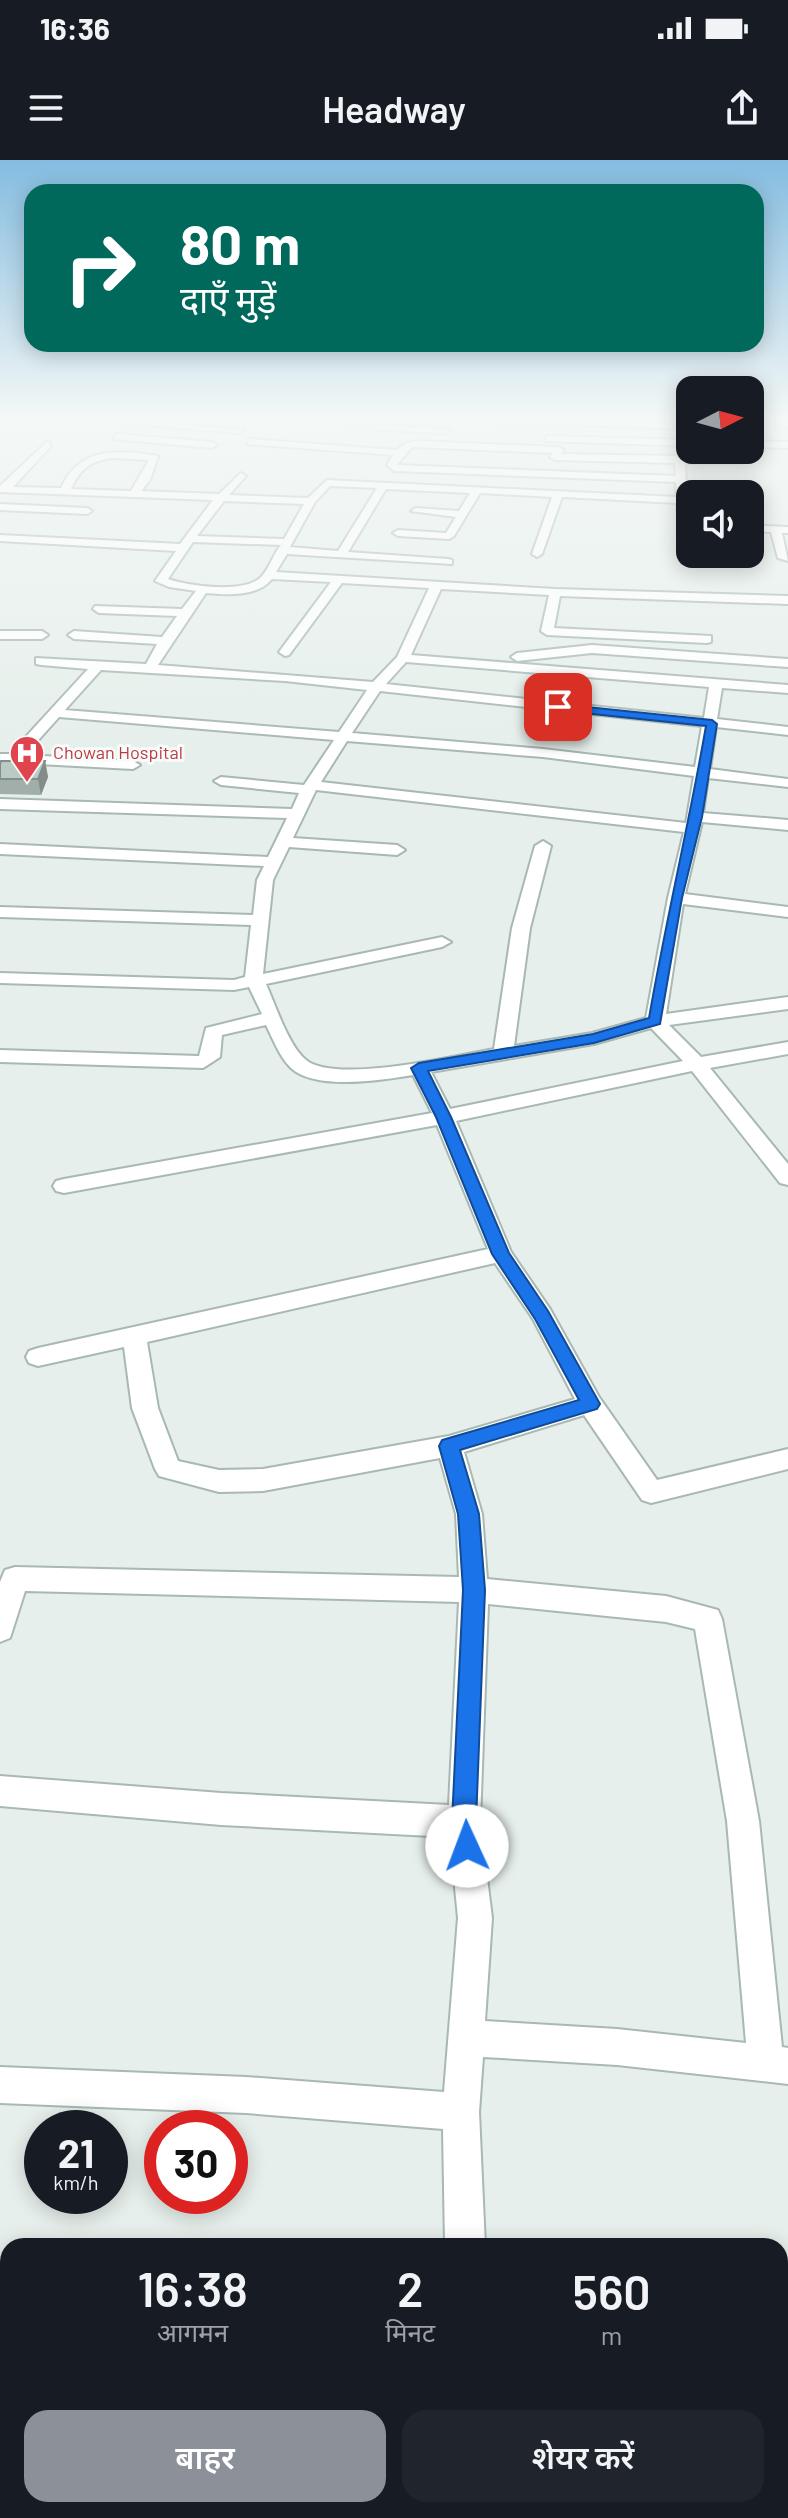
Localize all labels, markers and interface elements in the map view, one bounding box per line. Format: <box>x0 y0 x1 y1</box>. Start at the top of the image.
text: 16:36 <box>40 10 110 46</box>
icon: menu <box>24 86 68 130</box>
icon: share <box>720 86 764 130</box>
text: Headway <box>322 87 466 130</box>
text: 80 m <box>180 209 300 276</box>
icon: right <box>48 216 152 320</box>
text: दाएँ मुड़ें <box>180 277 276 320</box>
north arrow <box>676 376 764 464</box>
map controls <box>676 376 764 568</box>
button: sound <box>676 480 764 568</box>
pin <box>524 673 592 741</box>
icon: arrive <box>536 685 580 729</box>
hospital icon: Chowan Hospital <box>8 734 46 784</box>
place label: Chowan Hospital <box>53 741 183 763</box>
position arrow <box>425 1804 509 1888</box>
speed limit sign: 30 <box>144 2110 248 2214</box>
text: 21 <box>58 2128 94 2176</box>
text: km/h <box>53 2170 99 2194</box>
text: 16:38 <box>137 2259 248 2317</box>
text: 2 <box>397 2259 423 2317</box>
text: 560 <box>572 2262 651 2320</box>
text: आगमन <box>157 2316 228 2347</box>
text: मिनट <box>385 2316 435 2347</box>
text: m <box>601 2319 622 2350</box>
button: बाहर <box>24 2410 386 2502</box>
button: शेयर करें <box>402 2410 764 2502</box>

